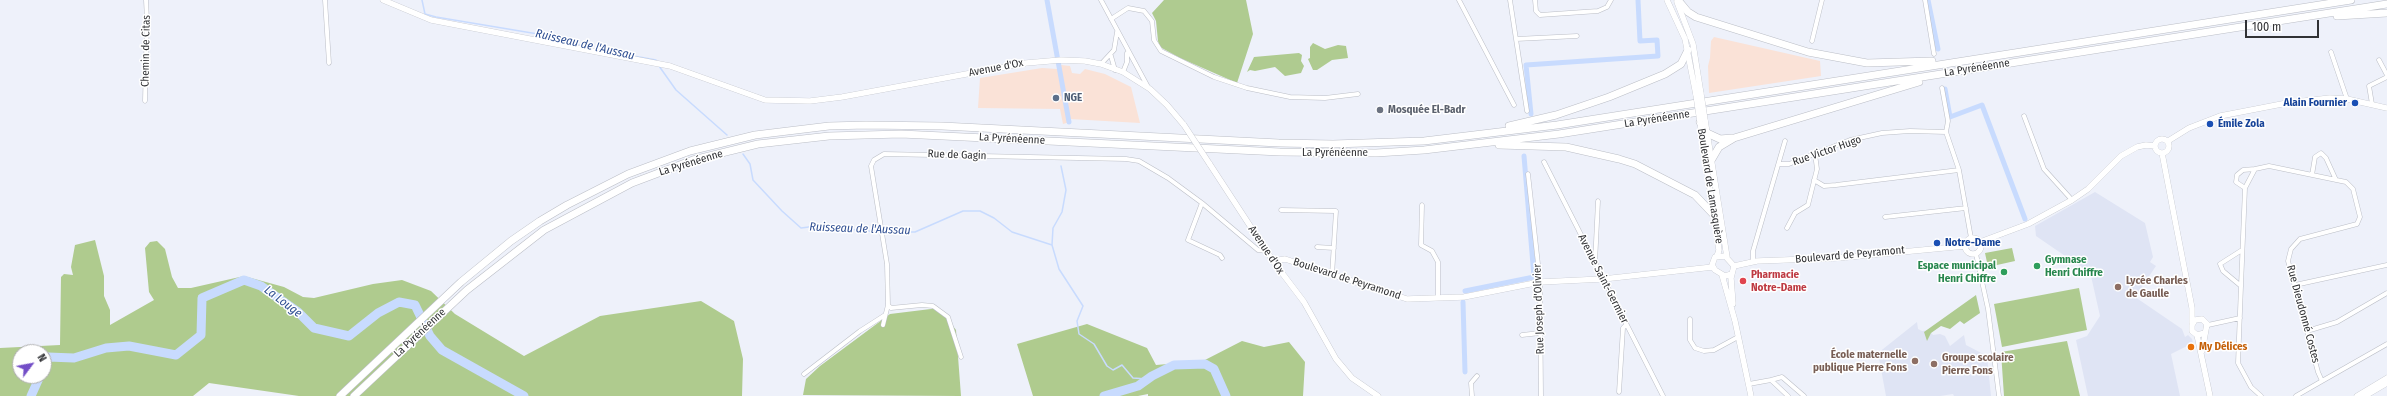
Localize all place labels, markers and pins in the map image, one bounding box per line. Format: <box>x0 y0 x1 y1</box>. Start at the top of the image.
place label: NGE <box>1064 91 1082 105</box>
marker: NGE <box>1051 93 1061 103</box>
place label: Alain Fournier <box>2283 96 2347 110</box>
marker: Alain Fournier <box>2350 98 2360 108</box>
place label: Mosquée El-Badr <box>1388 103 1466 117</box>
marker: Mosquée El-Badr <box>1375 105 1385 115</box>
place label: Émile Zola <box>2218 117 2265 131</box>
marker: Émile Zola <box>2205 119 2215 129</box>
place label: Notre-Dame <box>1945 236 2001 250</box>
marker: Notre-Dame <box>1932 238 1942 248</box>
place label: Gymnase Henri Chiffre <box>2045 253 2103 279</box>
place label: Espace municipal Henri Chiffre <box>1918 259 1996 285</box>
marker: Gymnase Henri Chiffre <box>2032 261 2042 271</box>
marker: Espace municipal Henri Chiffre <box>1999 267 2009 277</box>
place label: Pharmacie Notre-Dame <box>1751 268 1807 294</box>
place label: Lycée Charles de Gaulle <box>2126 274 2188 300</box>
marker: Pharmacie Notre-Dame <box>1738 276 1748 286</box>
marker: Lycée Charles de Gaulle <box>2113 282 2123 292</box>
place label: My Délices <box>2199 340 2247 354</box>
marker: My Délices <box>2186 342 2196 352</box>
place label: École maternelle publique Pierre Fons <box>1813 348 1907 374</box>
place label: Groupe scolaire Pierre Fons <box>1942 351 2013 377</box>
marker: École maternelle publique Pierre Fons <box>1910 356 1920 366</box>
marker: Groupe scolaire Pierre Fons <box>1929 359 1939 369</box>

